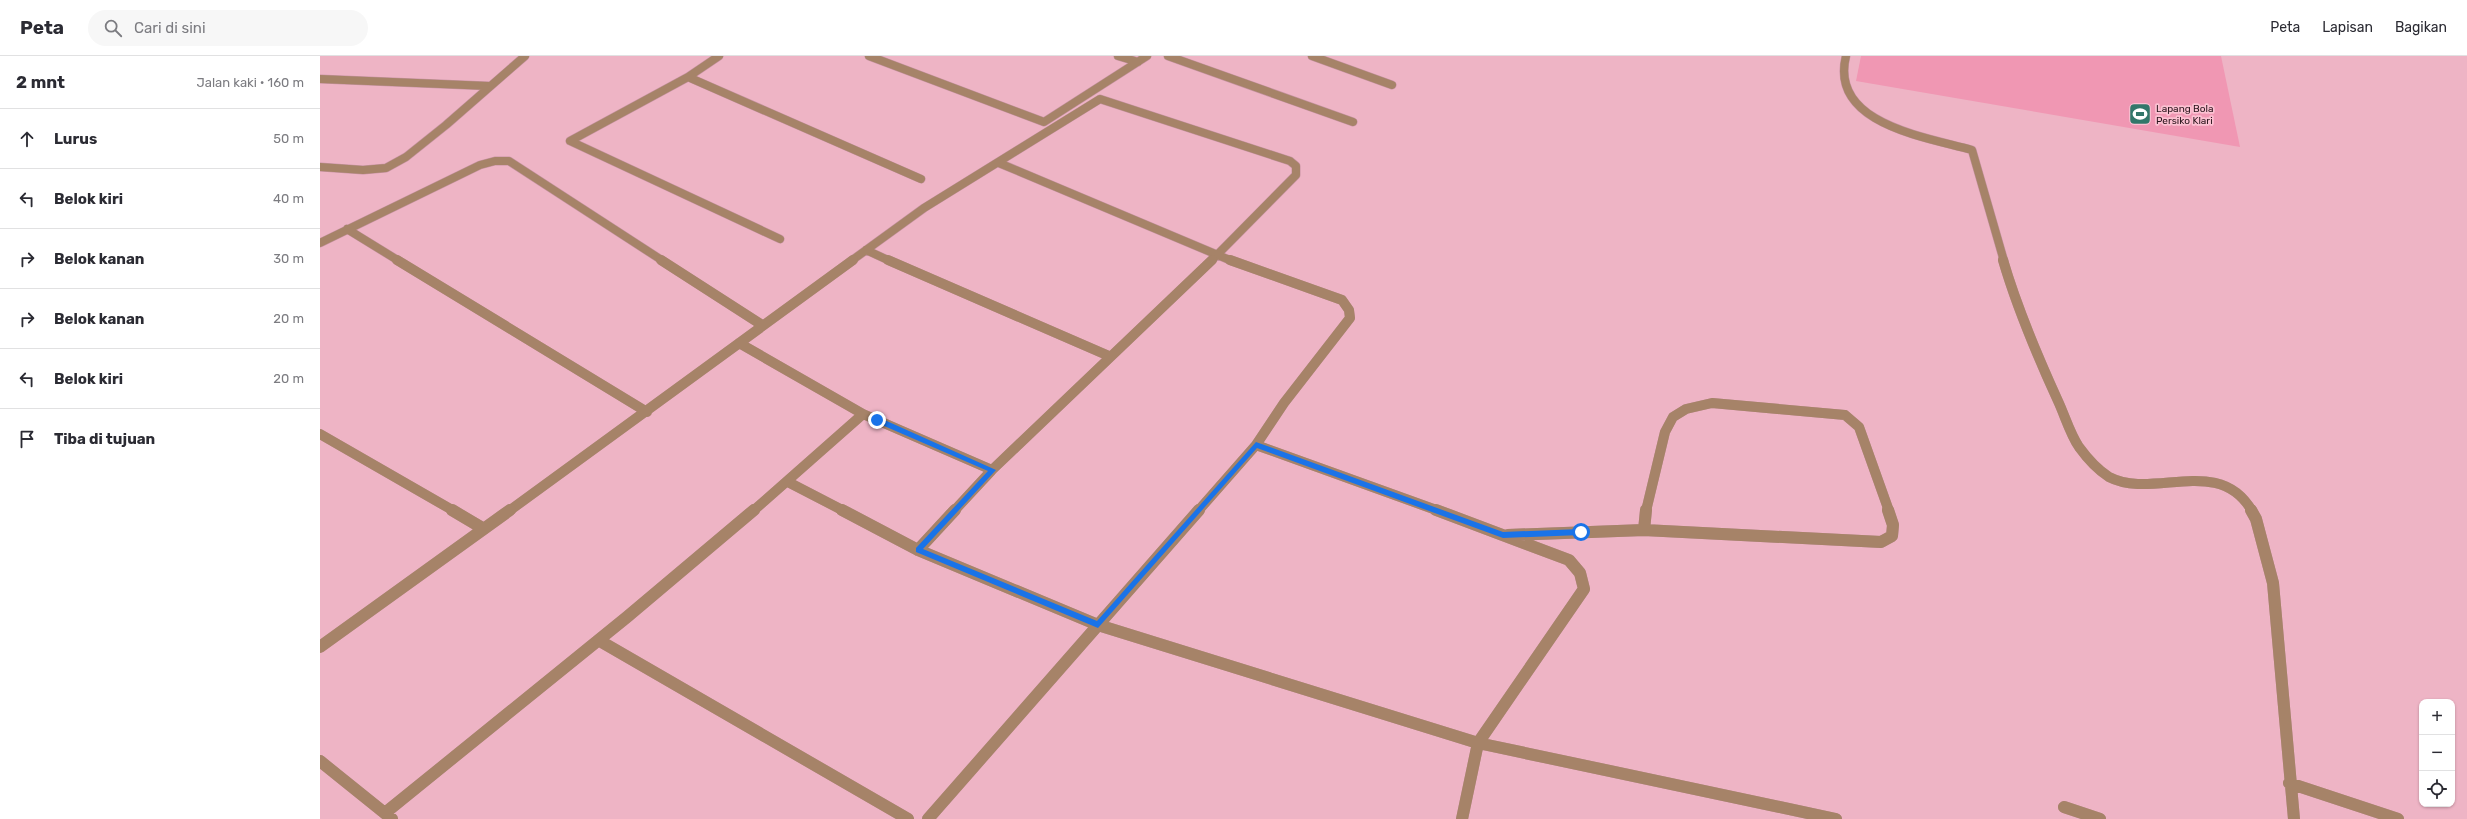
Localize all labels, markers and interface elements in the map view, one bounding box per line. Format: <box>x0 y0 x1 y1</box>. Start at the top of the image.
search box <box>88 10 368 46</box>
text: Peta <box>20 16 64 39</box>
icon: search <box>102 17 124 39</box>
text: Cari di sini <box>134 19 206 37</box>
text: Peta <box>2270 19 2300 36</box>
text: Lapisan <box>2322 19 2373 36</box>
text: Bagikan <box>2395 19 2447 36</box>
text: 2 mnt <box>16 72 65 92</box>
text: Jalan kaki · 160 m <box>197 75 304 90</box>
sports icon: Lapang Bola Persiko Klari <box>2127 101 2153 127</box>
place label: Lapang Bola Persiko Klari <box>2156 103 2213 127</box>
icon: ahead <box>16 128 38 150</box>
text: Lurus <box>54 130 97 148</box>
text: 50 m <box>273 131 304 146</box>
icon: left <box>16 188 38 210</box>
text: Belok kiri <box>54 190 123 208</box>
text: 40 m <box>273 191 304 206</box>
icon: right <box>16 248 38 270</box>
text: Belok kanan <box>54 250 144 268</box>
text: 30 m <box>273 251 304 266</box>
icon: right <box>16 308 38 330</box>
text: Belok kanan <box>54 310 144 328</box>
text: 20 m <box>273 311 304 326</box>
icon: left <box>16 368 38 390</box>
text: Belok kiri <box>54 370 123 388</box>
text: 20 m <box>273 371 304 386</box>
route end <box>868 411 886 429</box>
icon: arrive <box>16 428 38 450</box>
text: Tiba di tujuan <box>54 430 155 448</box>
route start <box>1572 523 1590 541</box>
map controls <box>2419 699 2455 807</box>
button: + <box>2419 699 2455 735</box>
button: − <box>2419 735 2455 771</box>
button: locate <box>2419 771 2455 807</box>

